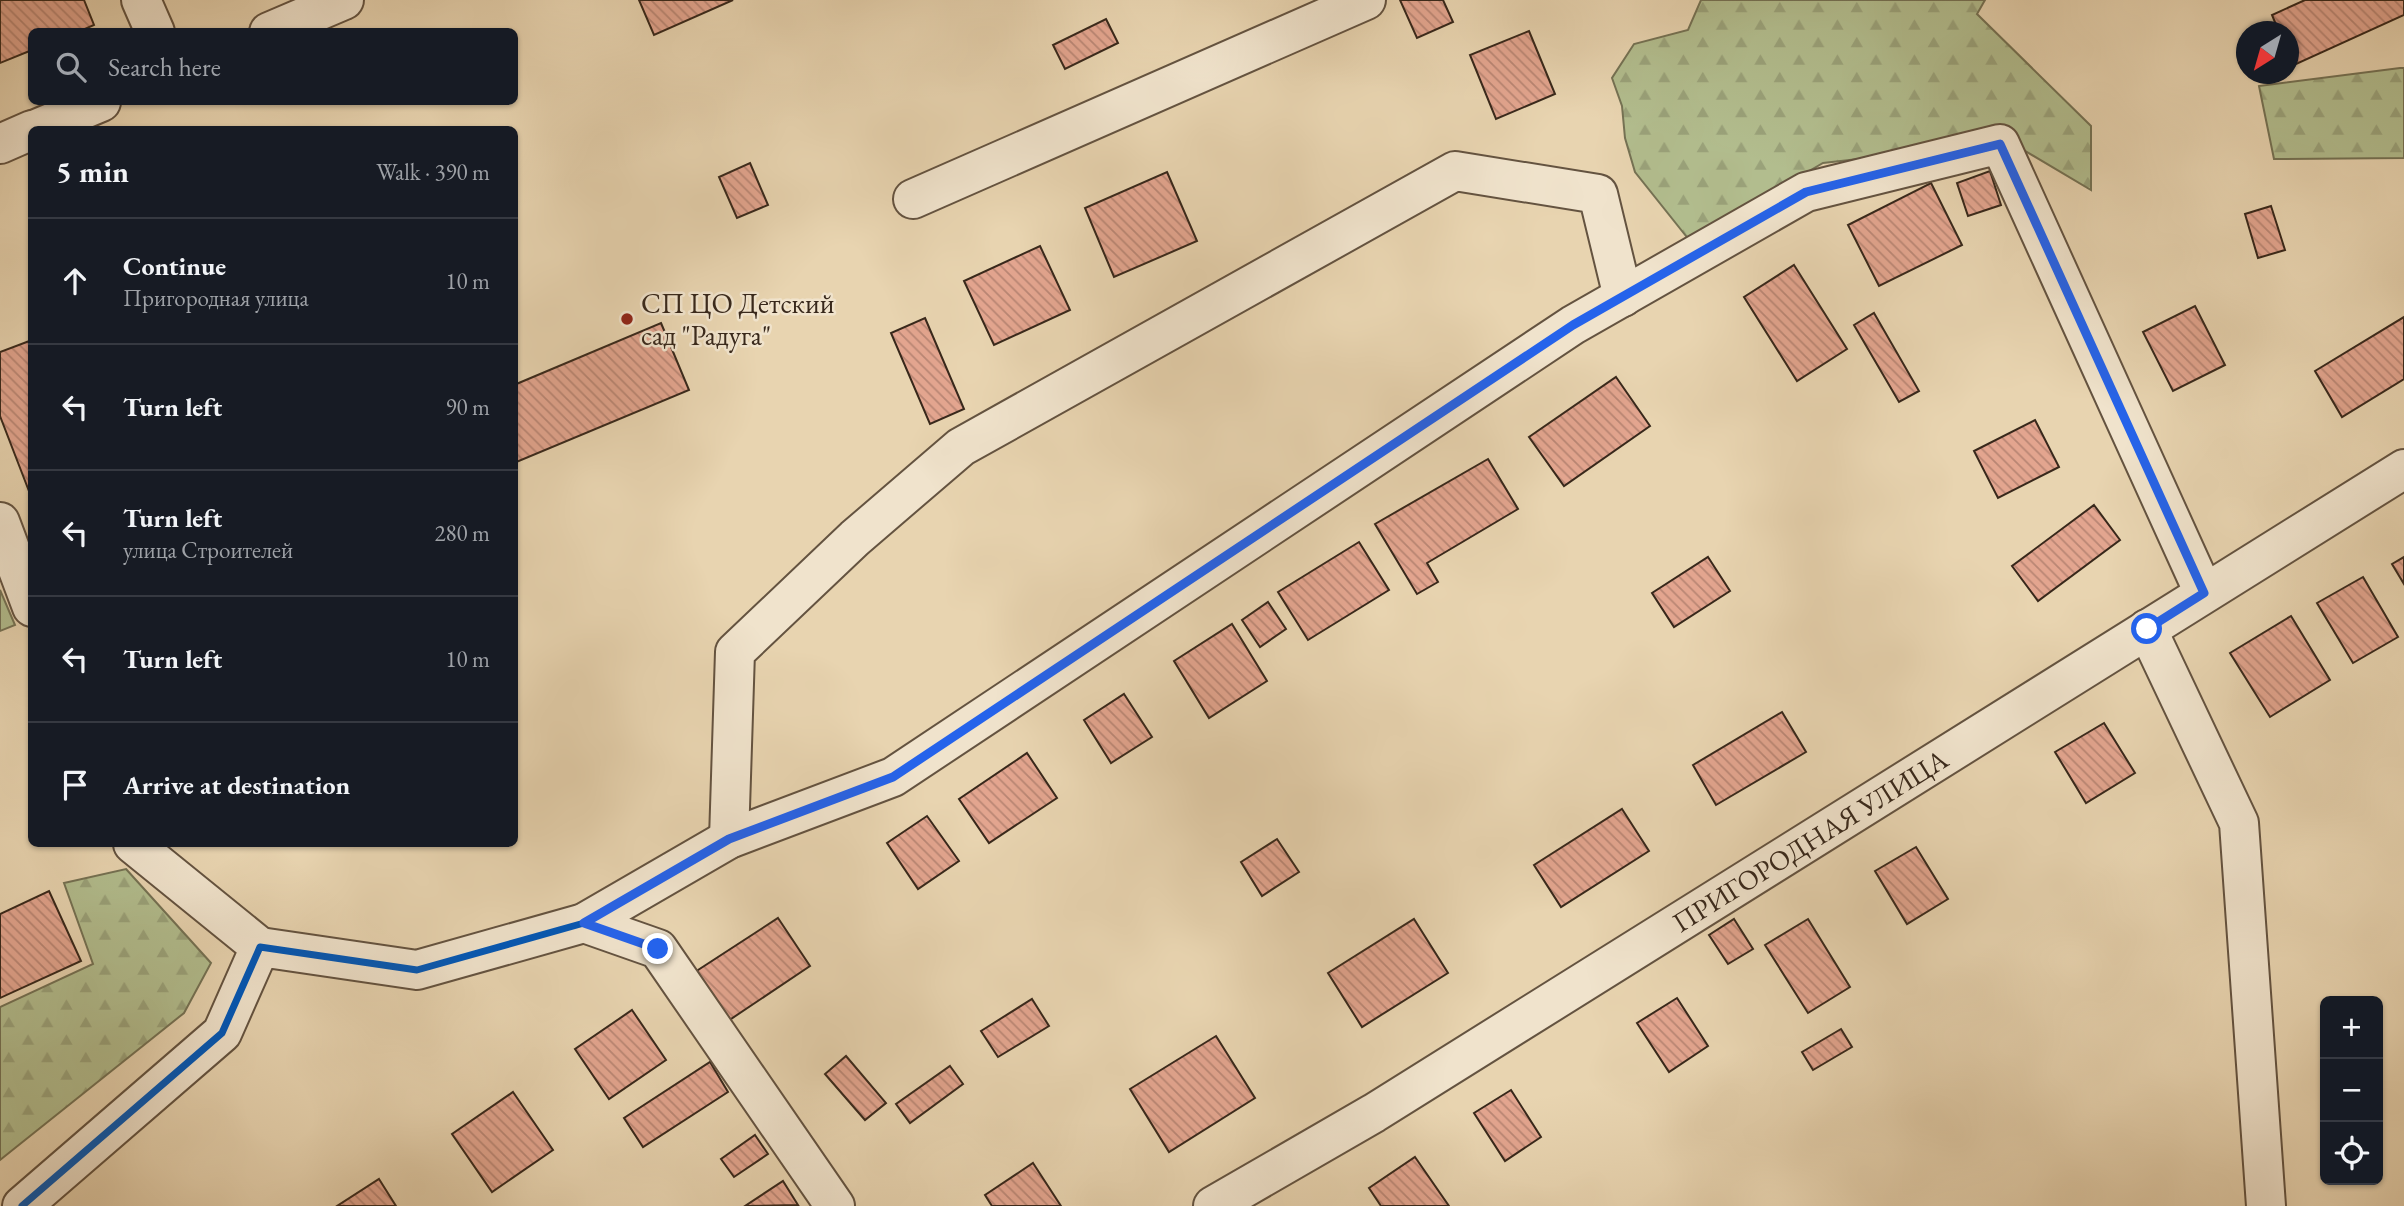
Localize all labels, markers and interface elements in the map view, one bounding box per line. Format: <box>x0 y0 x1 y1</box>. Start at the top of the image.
north arrow <box>2236 21 2299 84</box>
search box <box>28 28 518 105</box>
icon: search <box>52 48 90 86</box>
text: Search here <box>108 50 221 84</box>
text: 5 min <box>56 152 129 191</box>
text: Walk · 390 m <box>376 157 490 187</box>
text: Continue <box>123 249 226 283</box>
icon: ahead <box>56 262 94 300</box>
text: 10 m <box>445 266 490 296</box>
text: Пригородная улица <box>123 283 309 313</box>
place label: СП ЦО Детский сад "Радуга" <box>641 285 835 353</box>
marker: СП ЦО Детский сад "Радуга" <box>619 311 635 327</box>
icon: left <box>56 388 94 426</box>
text: Turn left <box>123 390 222 424</box>
text: 90 m <box>445 392 490 422</box>
text: Turn left <box>123 501 222 535</box>
icon: left <box>56 514 94 552</box>
text: 280 m <box>434 518 490 548</box>
text: улица Строителей <box>123 535 293 565</box>
route start <box>2131 613 2162 644</box>
icon: left <box>56 640 94 678</box>
text: Turn left <box>123 642 222 676</box>
text: 10 m <box>445 644 490 674</box>
street label: ПРИГОРОДНАЯ УЛИЦА <box>1665 741 1955 940</box>
icon: arrive <box>56 766 94 804</box>
text: Arrive at destination <box>123 768 350 802</box>
route end <box>642 933 673 964</box>
map controls <box>2320 996 2383 1185</box>
button: + <box>2320 996 2383 1059</box>
button: − <box>2320 1059 2383 1122</box>
button: locate <box>2320 1122 2383 1185</box>

